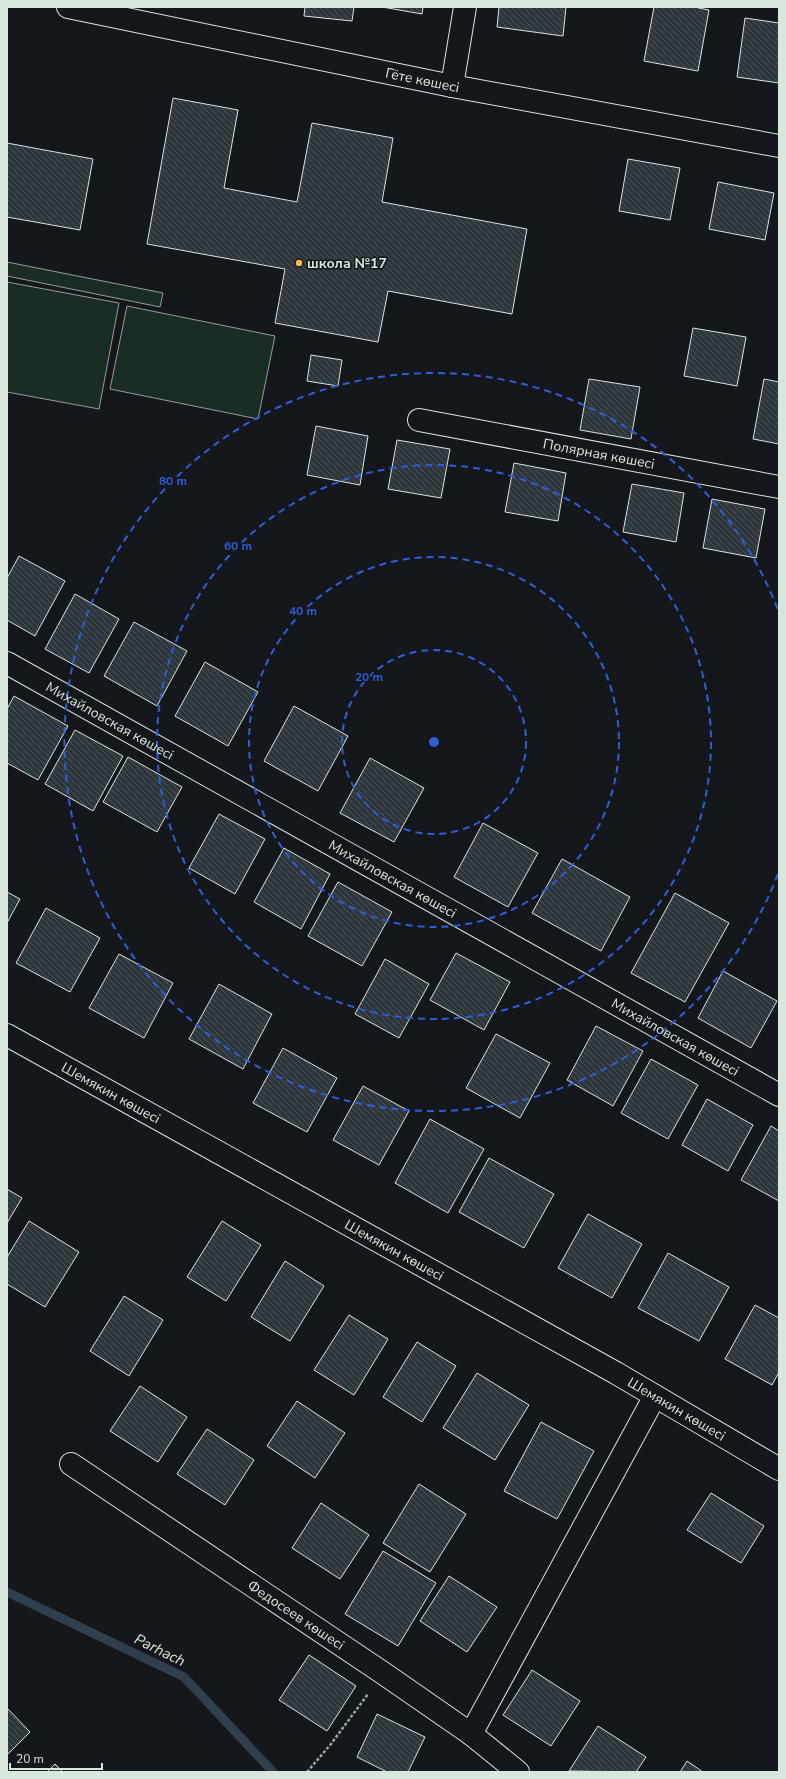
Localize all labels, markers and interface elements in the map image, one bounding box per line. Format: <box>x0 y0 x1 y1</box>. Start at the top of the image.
street label: Гёте көшесі <box>384 63 461 97</box>
place label: школа №17 <box>307 254 387 273</box>
marker: школа №17 <box>294 258 304 268</box>
street label: Полярная көшесі <box>541 434 656 473</box>
text: 80 m <box>159 473 187 489</box>
text: 60 m <box>224 538 252 554</box>
text: 40 m <box>289 603 317 619</box>
text: 20 m <box>355 669 383 685</box>
street label: Михайловская көшесі <box>43 677 177 764</box>
centre of rings <box>427 735 441 749</box>
street label: Михайловская көшесі <box>325 835 460 922</box>
street label: Михайловская көшесі <box>608 994 743 1080</box>
street label: Шемякин көшесі <box>58 1058 164 1128</box>
street label: Шемякин көшесі <box>341 1215 447 1285</box>
street label: Шемякин көшесі <box>624 1373 729 1445</box>
street label: Федосеев көшесі <box>244 1576 348 1654</box>
water label: Parhach <box>131 1629 189 1671</box>
scale bar <box>10 1745 102 1771</box>
text: 20 m <box>16 1751 44 1767</box>

